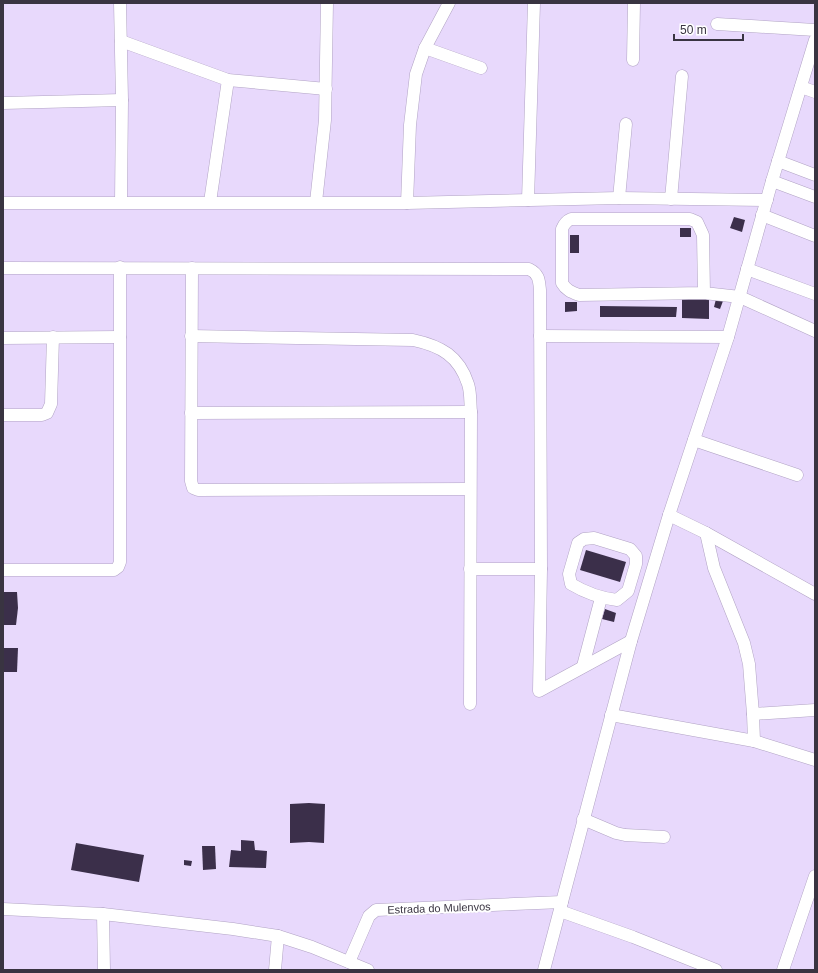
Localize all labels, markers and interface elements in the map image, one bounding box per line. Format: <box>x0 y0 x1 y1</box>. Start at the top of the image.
scale bar <box>674 16 743 42</box>
text: 50 m <box>680 23 707 37</box>
street label: Estrada do Mulenvos <box>387 900 491 916</box>

